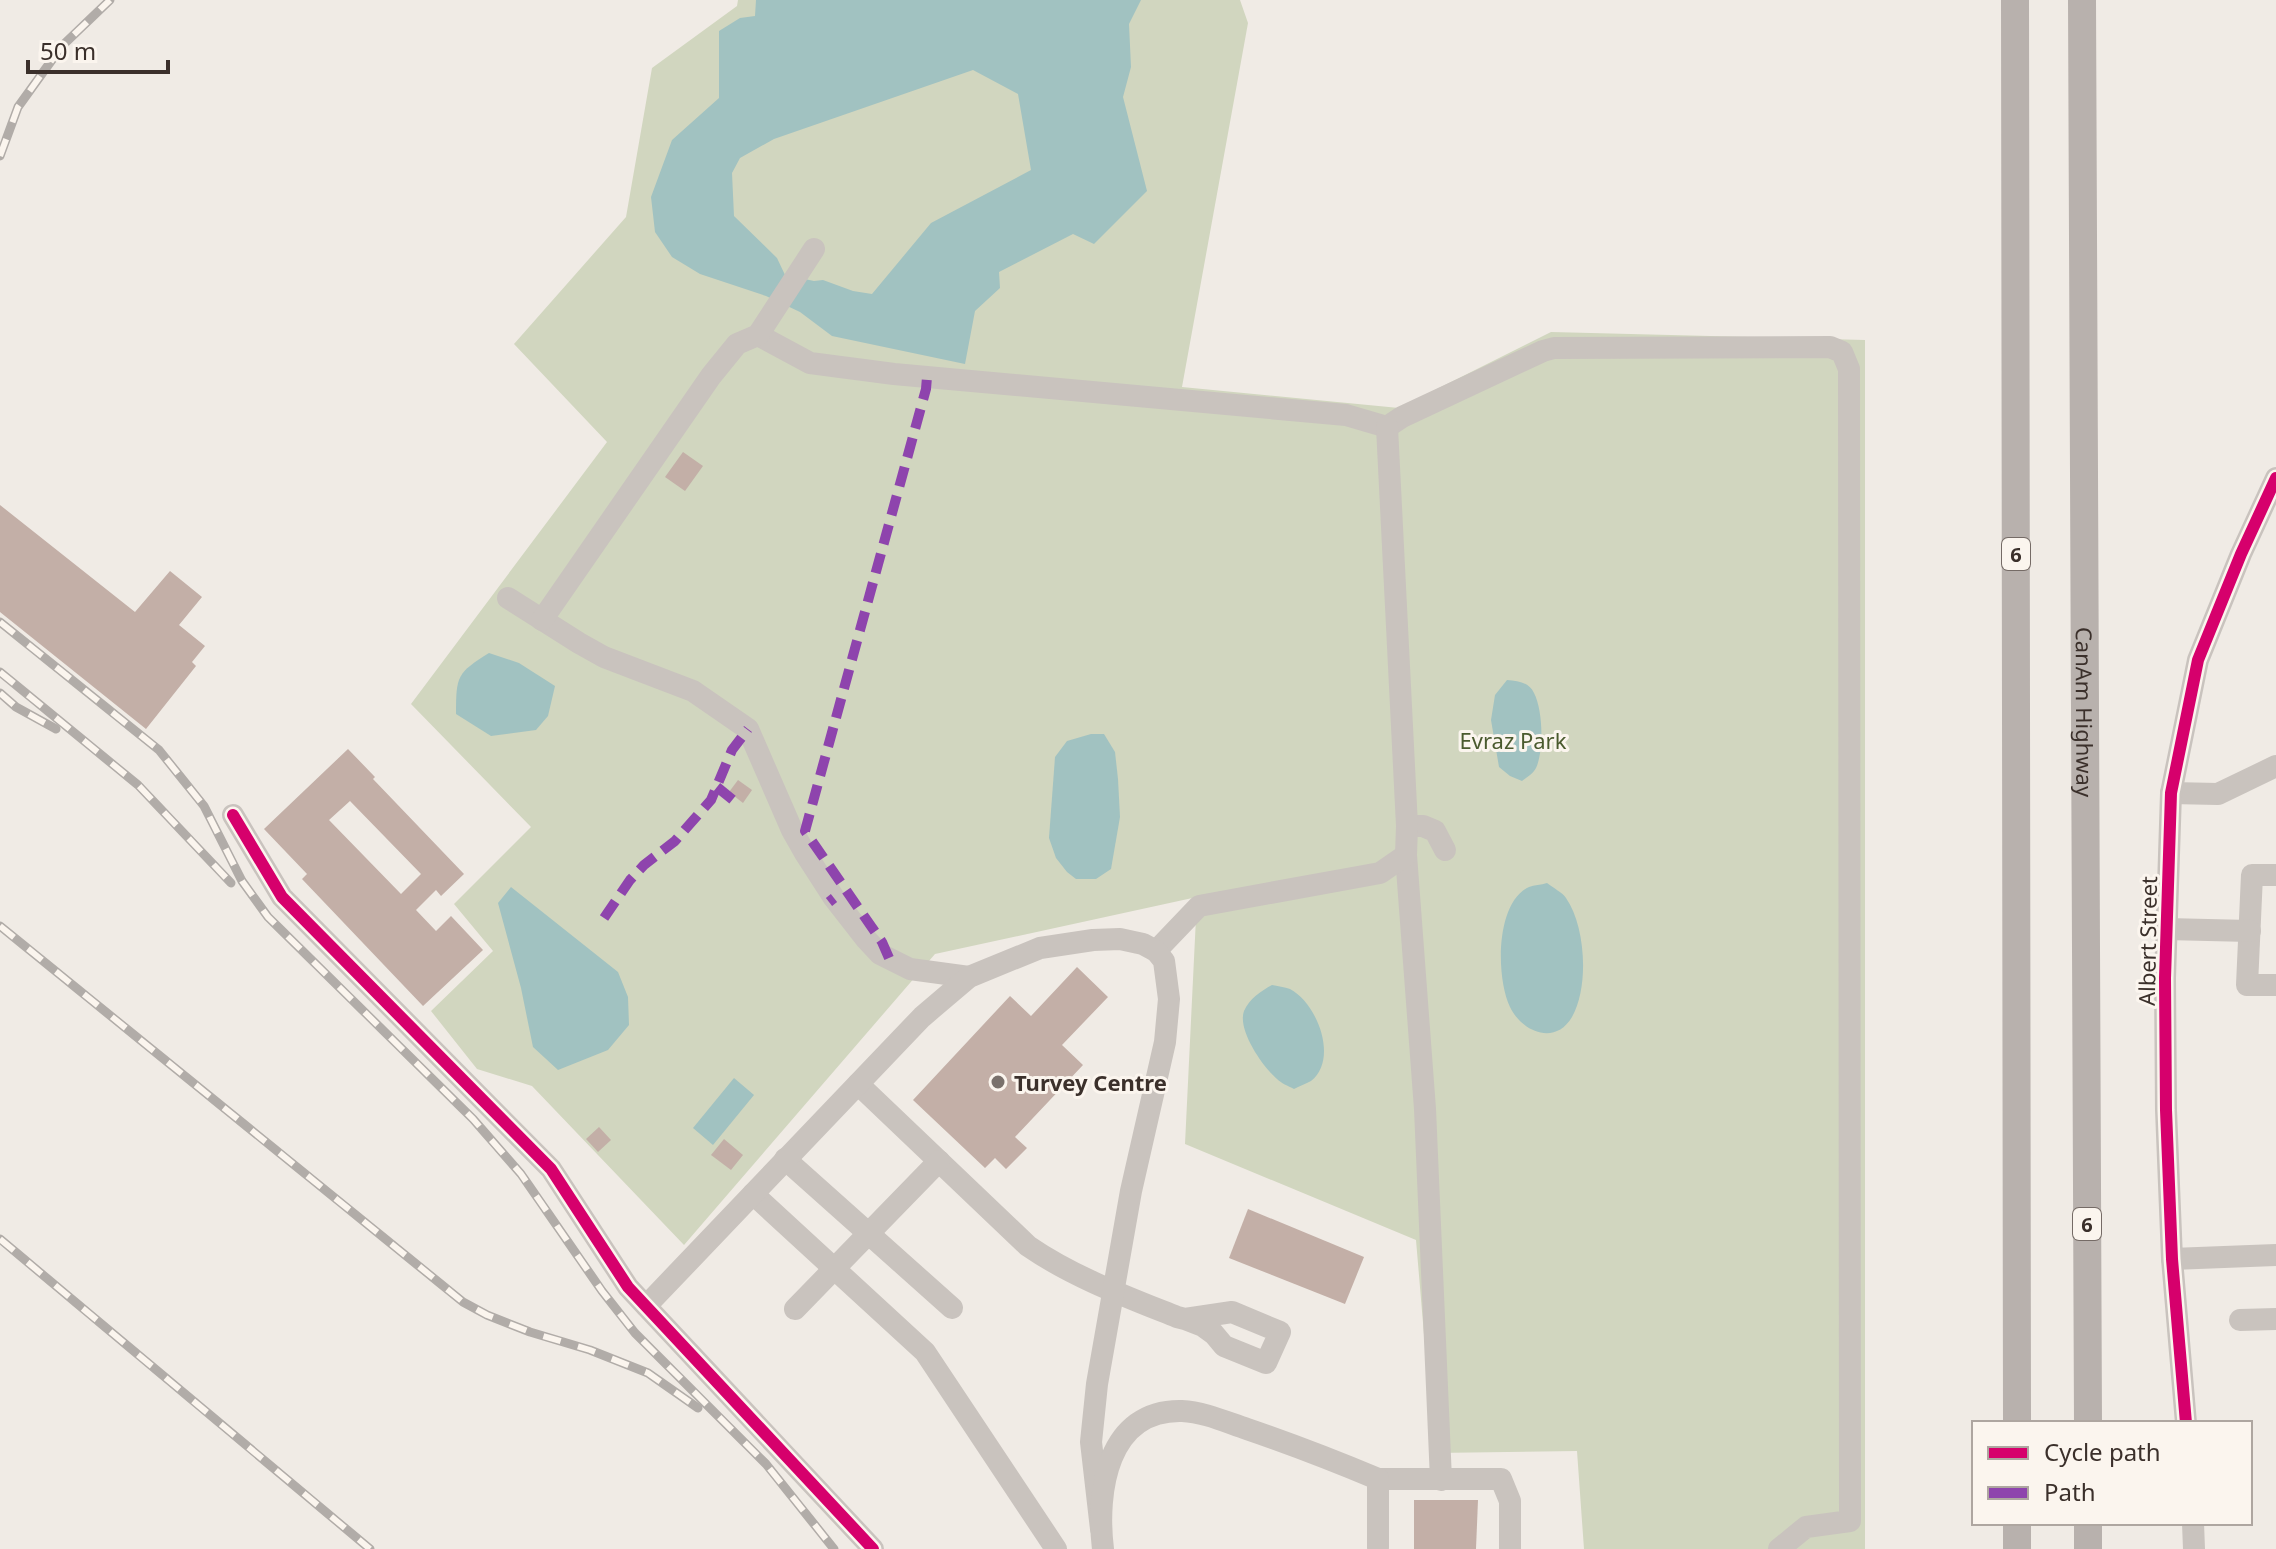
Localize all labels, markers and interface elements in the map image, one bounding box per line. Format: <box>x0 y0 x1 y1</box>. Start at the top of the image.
scale bar <box>28 24 168 74</box>
text: 50 m <box>40 34 96 67</box>
road number: 6 <box>2002 538 2030 570</box>
street label: CanAm Highway <box>2070 627 2100 798</box>
park label: Evraz Park <box>1460 725 1567 755</box>
street label: Albert Street <box>2131 876 2163 1006</box>
place label: Turvey Centre <box>1014 1067 1167 1097</box>
marker: Turvey Centre <box>989 1073 1007 1091</box>
road number: 6 <box>2073 1208 2101 1240</box>
legend <box>1972 1421 2252 1525</box>
text: Cycle path <box>2044 1435 2161 1468</box>
text: Path <box>2044 1475 2095 1508</box>

